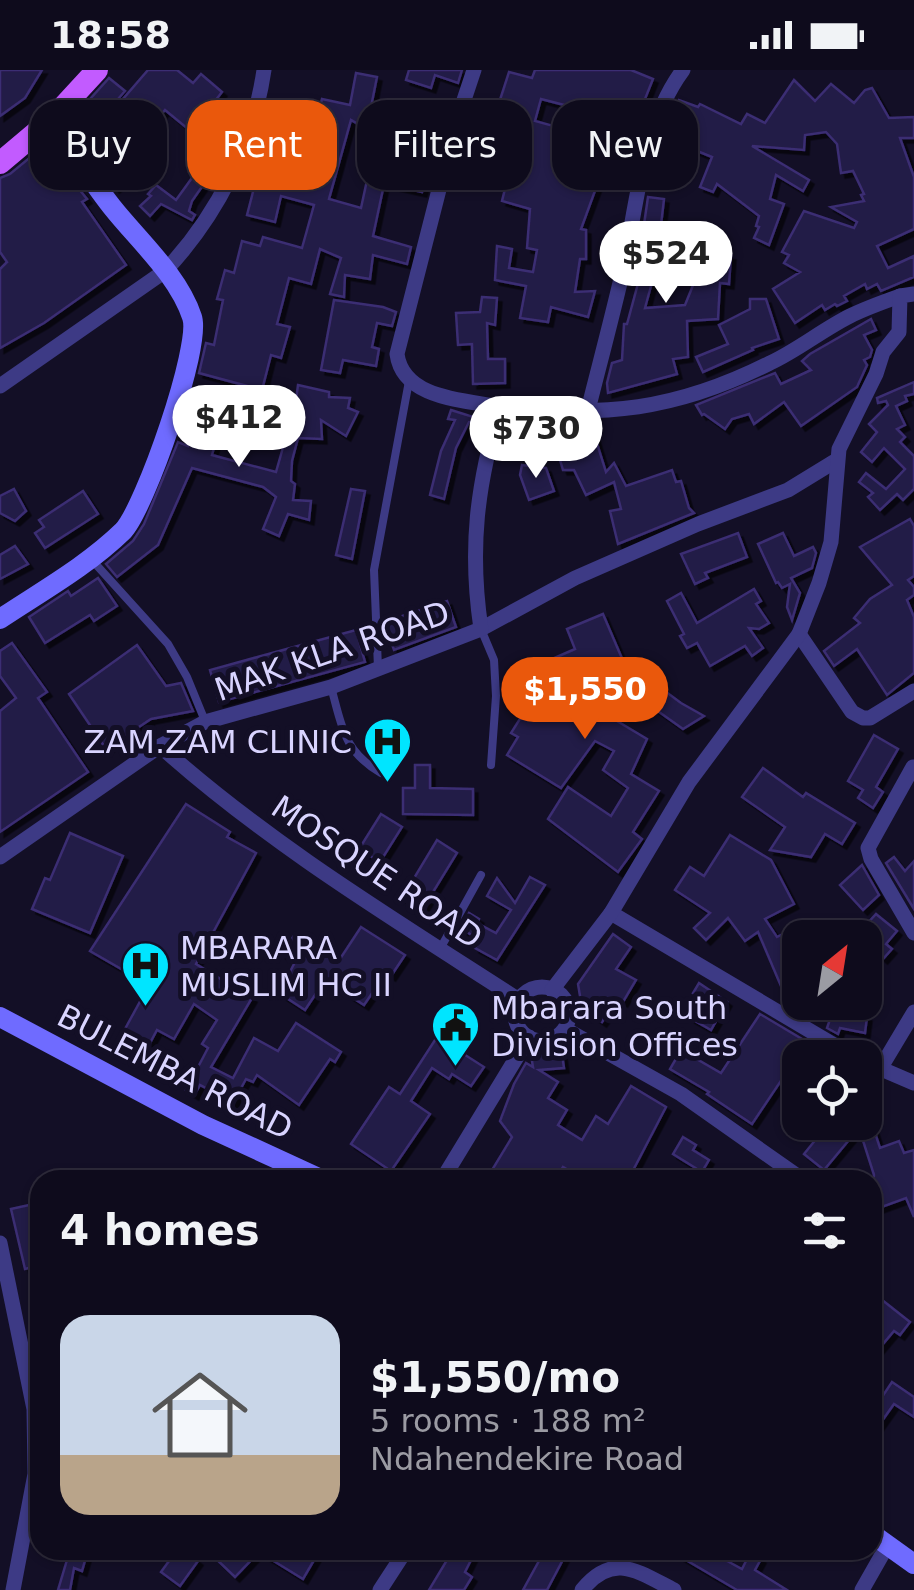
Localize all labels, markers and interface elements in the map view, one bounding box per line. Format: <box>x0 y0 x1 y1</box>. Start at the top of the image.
text: 18:58 <box>50 13 171 57</box>
chip: Buy <box>30 100 167 190</box>
chip: Rent <box>187 100 337 190</box>
chip: Filters <box>357 100 532 190</box>
chip: New <box>552 100 698 190</box>
pin: $524 <box>607 221 725 306</box>
text: $524 <box>621 234 711 272</box>
pin: $412 <box>180 385 298 470</box>
pin: $730 <box>477 396 595 481</box>
text: $412 <box>194 398 284 436</box>
text: $730 <box>491 409 581 447</box>
street label: MAK KLA ROAD <box>210 593 454 709</box>
pin: $1,550 <box>504 657 666 742</box>
text: $1,550 <box>523 670 647 708</box>
hospital icon: ZAM.ZAM CLINIC <box>361 716 413 784</box>
place label: ZAM.ZAM CLINIC <box>83 723 352 761</box>
street label: MOSQUE ROAD <box>265 788 489 956</box>
north arrow <box>782 920 882 1020</box>
map controls <box>782 920 882 1140</box>
place label: MBARARA MUSLIM HC II <box>180 929 392 1004</box>
hospital icon: MBARARA MUSLIM HC II <box>119 940 171 1008</box>
place label: Mbarara South Division Offices <box>491 989 738 1064</box>
street label: BULEMBA ROAD <box>51 996 299 1148</box>
public building icon: Mbarara South Division Offices <box>430 1000 482 1068</box>
button: locate <box>782 1040 882 1140</box>
icon: filters <box>797 1203 852 1258</box>
text: 4 homes <box>60 1206 260 1255</box>
text: $1,550/mo <box>370 1353 620 1402</box>
icon: home <box>140 1355 260 1475</box>
text: 5 rooms · 188 m² <box>370 1402 646 1440</box>
text: Ndahendekire Road <box>370 1440 684 1478</box>

